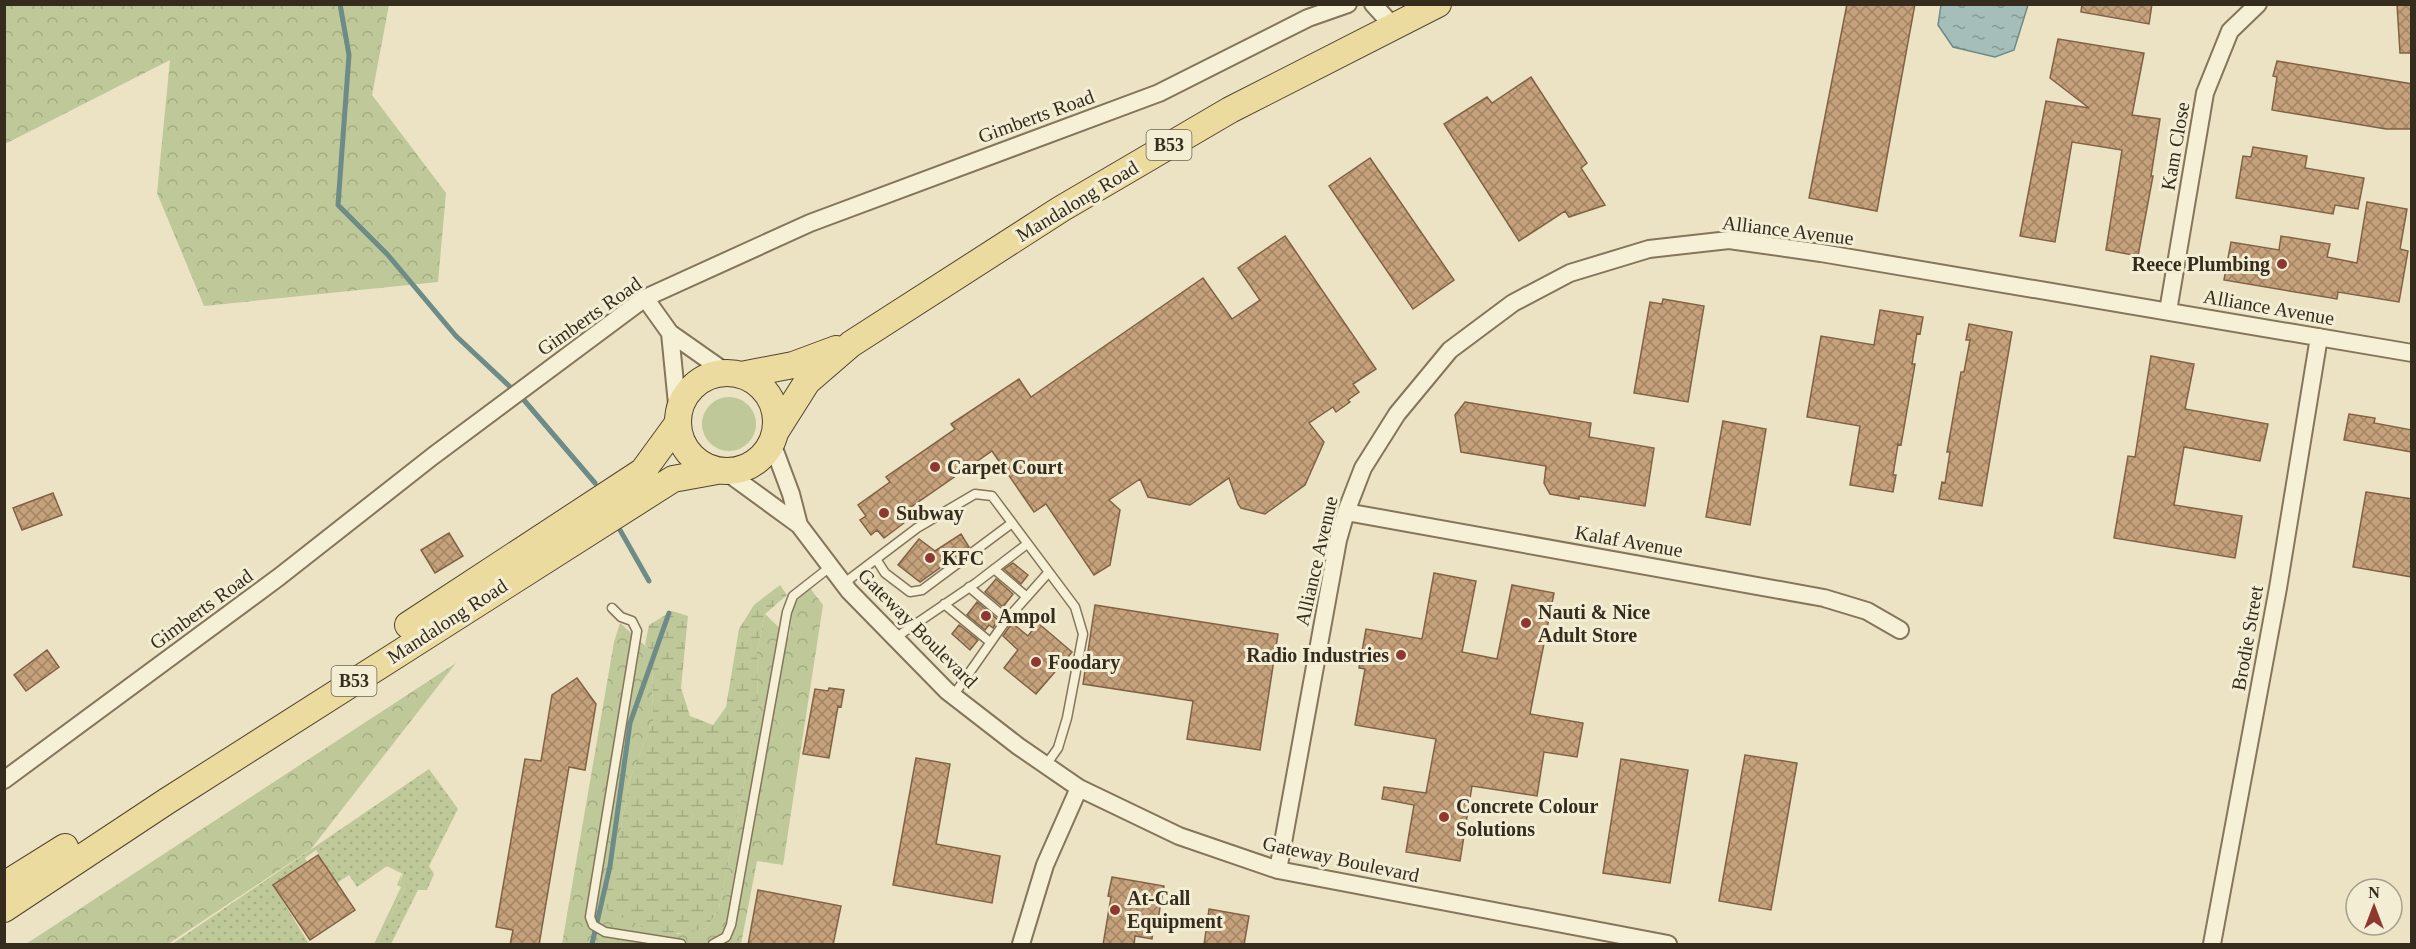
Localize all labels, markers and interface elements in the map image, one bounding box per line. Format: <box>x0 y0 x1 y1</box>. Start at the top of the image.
street label: Gimberts Road <box>975 85 1097 147</box>
street label: Kam Close <box>2156 100 2194 192</box>
road number: B53 <box>1146 130 1192 160</box>
street label: Mandalong Road <box>1012 156 1142 247</box>
street label: Alliance Avenue <box>1721 211 1855 249</box>
place label: Reece Plumbing <box>2132 253 2270 276</box>
marker: Reece Plumbing <box>2275 257 2289 271</box>
street label: Gimberts Road <box>533 272 645 360</box>
street label: Alliance Avenue <box>2202 285 2336 329</box>
place label: Carpet Court <box>947 456 1063 479</box>
marker: Carpet Court <box>928 460 942 474</box>
street label: Alliance Avenue <box>1290 494 1342 628</box>
place label: Subway <box>896 502 964 525</box>
marker: Subway <box>877 506 891 520</box>
street label: Kalaf Avenue <box>1573 521 1685 561</box>
place label: KFC <box>942 547 984 569</box>
marker: KFC <box>923 551 937 565</box>
street label: Gimberts Road <box>145 564 257 654</box>
street label: Gateway Boulevard <box>853 564 982 693</box>
street label: Mandalong Road <box>383 574 512 669</box>
street label: Brodie Street <box>2227 583 2267 692</box>
place label: Nauti & Nice Adult Store <box>1538 601 1650 646</box>
place label: Ampol <box>998 605 1056 628</box>
marker: Ampol <box>979 609 993 623</box>
marker: Nauti & Nice Adult Store <box>1519 616 1533 630</box>
place label: Radio Industries <box>1246 644 1389 666</box>
marker: Radio Industries <box>1394 648 1408 662</box>
place label: Foodary <box>1048 651 1120 674</box>
marker: Foodary <box>1029 655 1043 669</box>
road number: B53 <box>332 666 376 696</box>
place label: Concrete Colour Solutions <box>1456 795 1598 840</box>
marker: Concrete Colour Solutions <box>1437 810 1451 824</box>
street label: Gateway Boulevard <box>1261 832 1421 887</box>
north arrow <box>2344 877 2404 937</box>
text: N <box>2368 884 2380 901</box>
place label: At-Call Equipment <box>1127 887 1223 933</box>
marker: At-Call Equipment <box>1108 903 1122 917</box>

